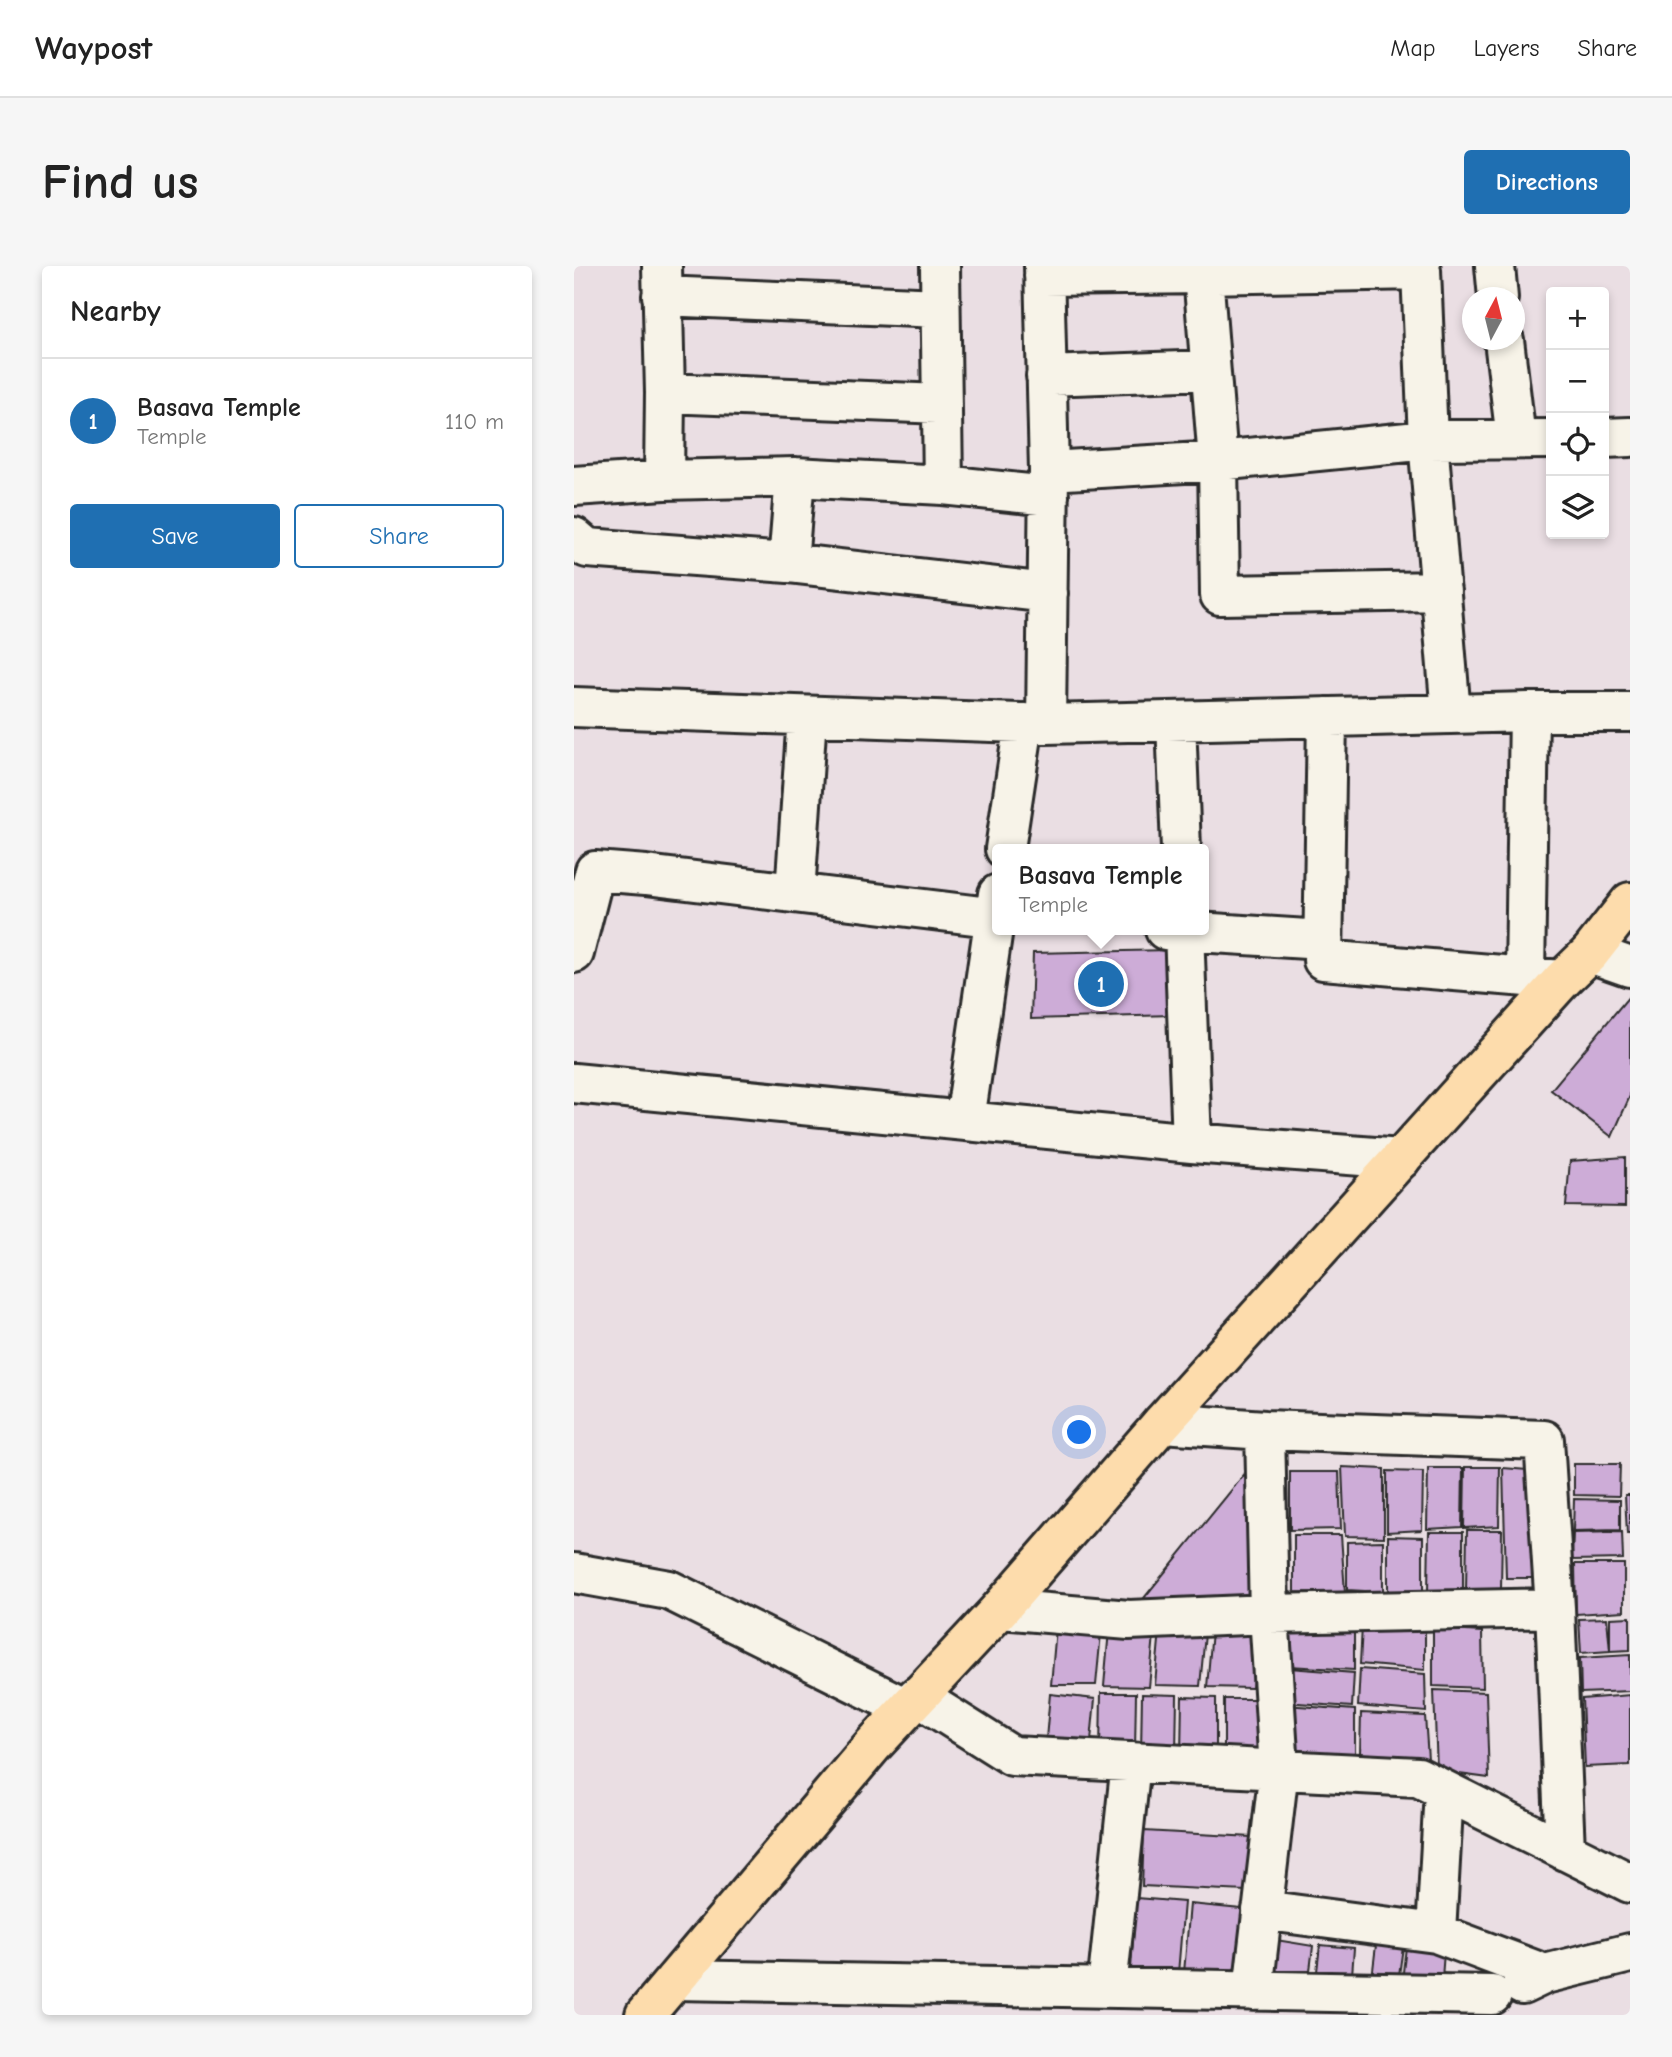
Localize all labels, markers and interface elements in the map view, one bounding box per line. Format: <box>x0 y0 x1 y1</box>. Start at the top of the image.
text: Waypost <box>35 29 152 67</box>
text: Map <box>1390 34 1436 62</box>
text: Layers <box>1474 34 1539 62</box>
text: Share <box>1577 34 1637 62</box>
button: Directions <box>1464 150 1630 214</box>
text: Find us <box>42 154 198 210</box>
north arrow <box>1462 287 1525 350</box>
map controls <box>1546 287 1609 539</box>
button: + <box>1546 287 1609 350</box>
text: Nearby <box>70 294 161 329</box>
button: − <box>1546 350 1609 413</box>
text: Basava Temple <box>137 393 301 423</box>
text: 1 <box>88 408 98 435</box>
text: 110 m <box>445 408 504 435</box>
button: locate <box>1546 413 1609 476</box>
text: Temple <box>137 423 206 450</box>
button: layers <box>1546 476 1609 539</box>
button: Save <box>70 504 280 568</box>
button: Share <box>294 504 504 568</box>
popup <box>992 844 1209 935</box>
text: Basava Temple <box>1019 861 1182 891</box>
text: Temple <box>1019 891 1088 918</box>
pin: 1 <box>1078 958 1124 1010</box>
your location <box>1062 1415 1096 1449</box>

